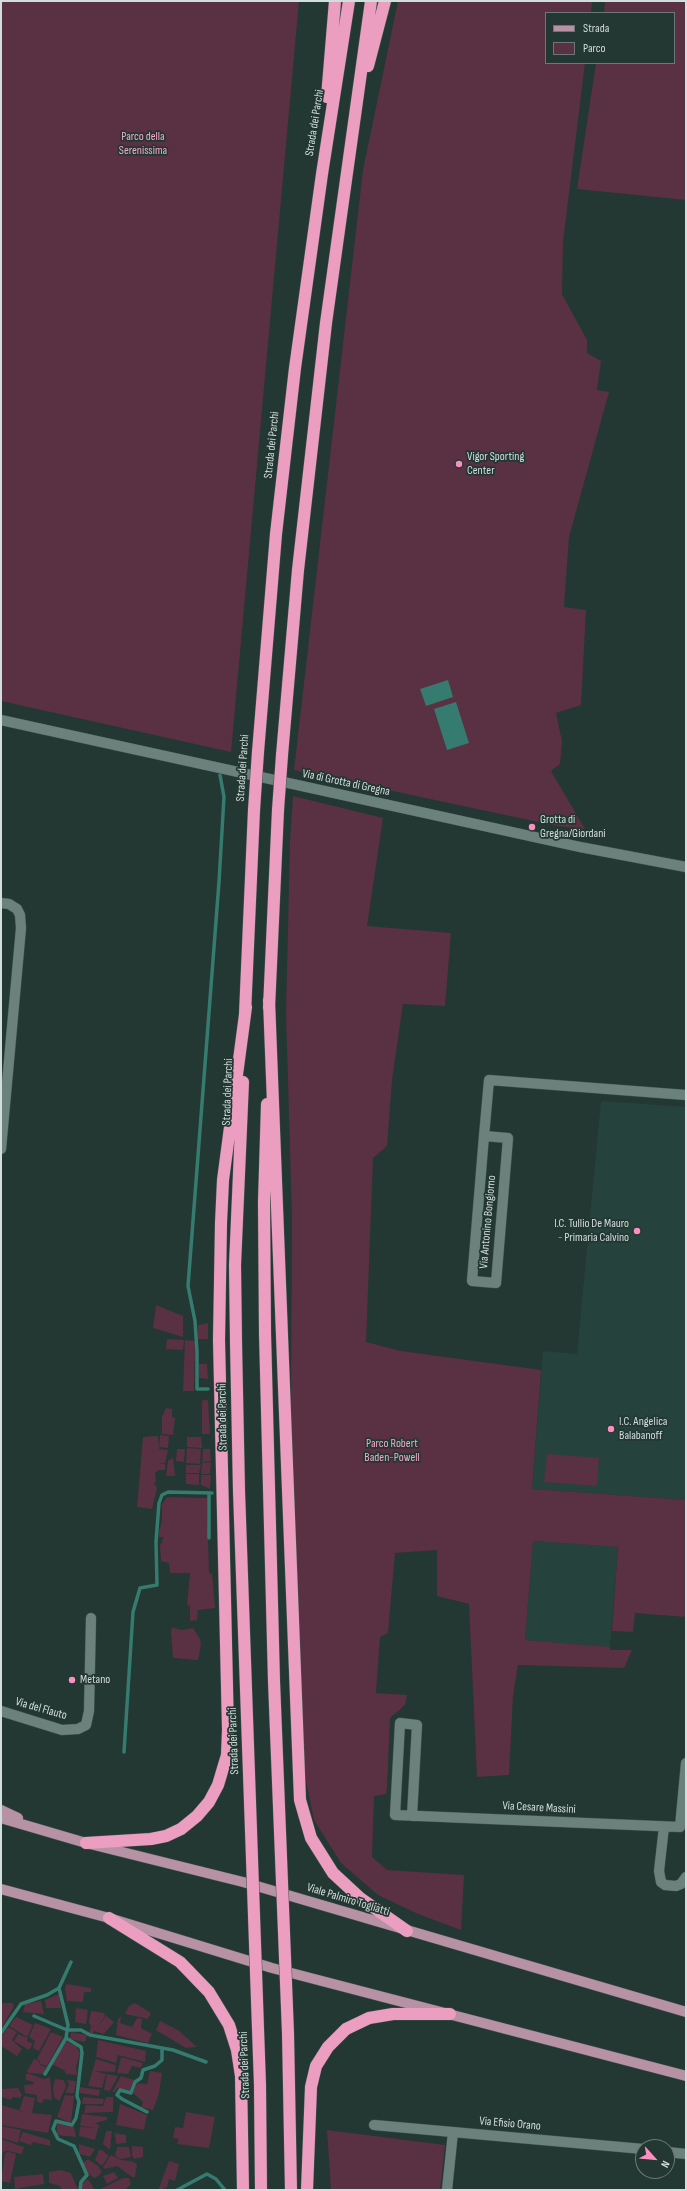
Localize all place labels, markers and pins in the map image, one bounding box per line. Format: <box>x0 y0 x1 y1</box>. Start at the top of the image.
place label: Vigor Sporting Center <box>467 450 524 478</box>
marker: Vigor Sporting Center <box>454 459 464 469</box>
place label: Grotta di Gregna/Giordani <box>540 813 606 841</box>
marker: Grotta di Gregna/Giordani <box>527 822 537 832</box>
place label: I.C. Tullio De Mauro - Primaria Calvino <box>554 1217 629 1245</box>
marker: I.C. Tullio De Mauro - Primaria Calvino <box>632 1226 642 1236</box>
place label: I.C. Angelica Balabanoff <box>619 1415 667 1443</box>
marker: I.C. Angelica Balabanoff <box>606 1424 616 1434</box>
place label: Metano <box>80 1673 110 1687</box>
marker: Metano <box>67 1675 77 1685</box>

